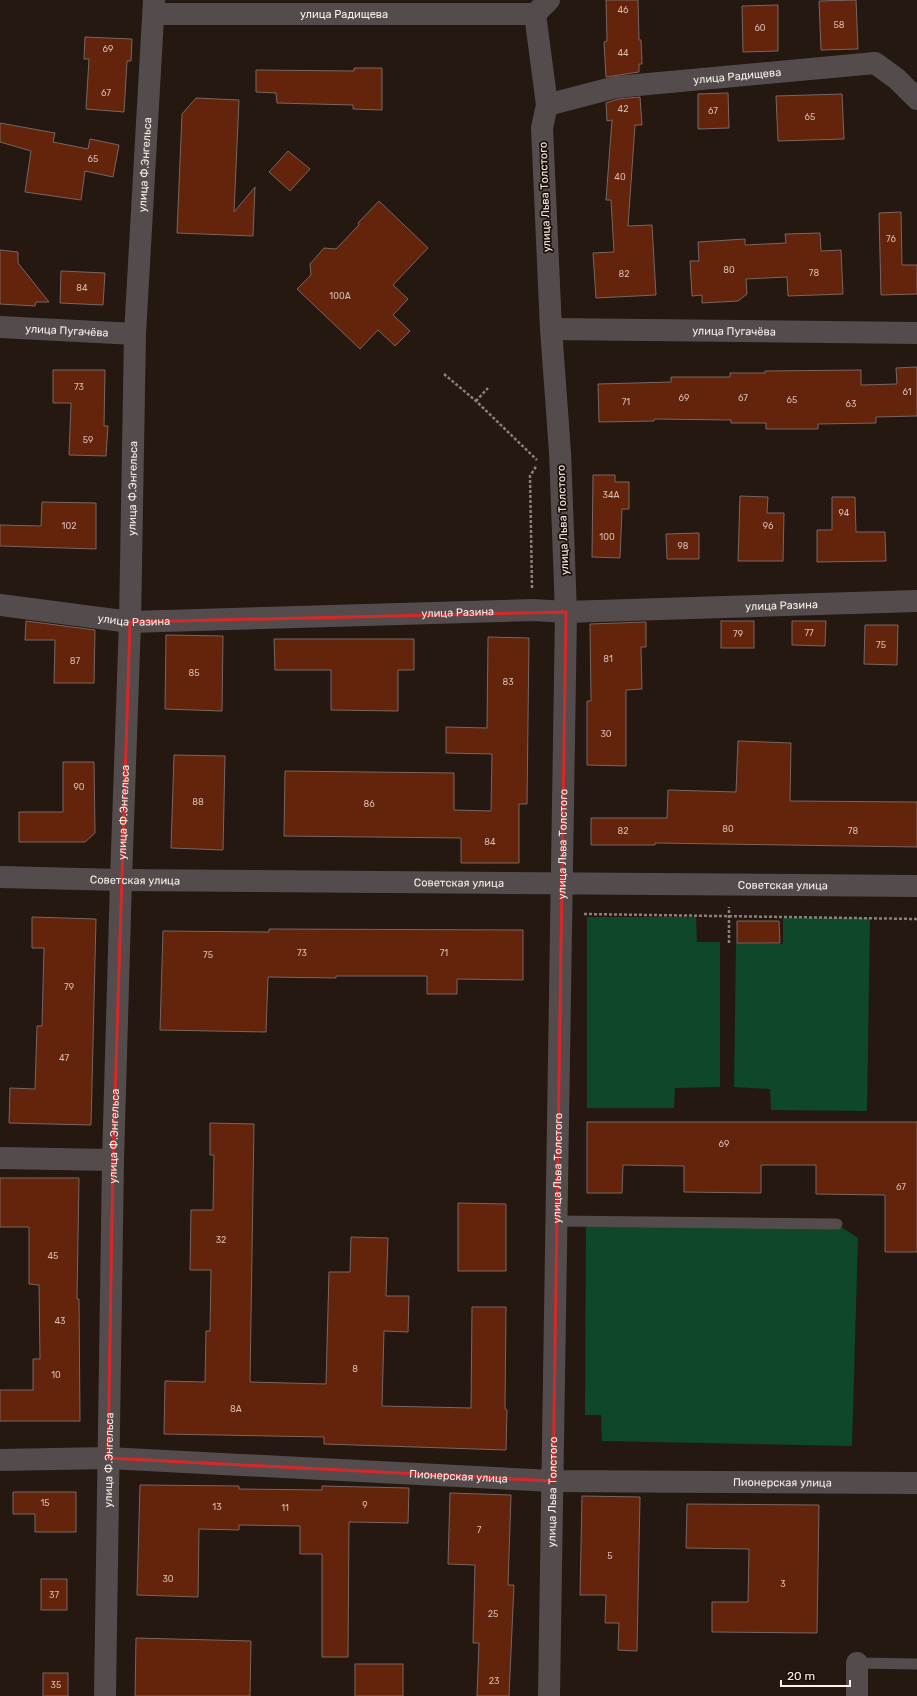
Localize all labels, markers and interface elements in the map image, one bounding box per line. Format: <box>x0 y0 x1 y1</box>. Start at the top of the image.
house number: 46 <box>617 5 629 15</box>
street label: улица Радищева <box>300 8 388 21</box>
house number: 58 <box>833 20 845 30</box>
house number: 60 <box>754 23 766 33</box>
house number: 69 <box>103 44 113 54</box>
house number: 44 <box>617 48 629 58</box>
street label: улица Радищева <box>693 65 782 86</box>
house number: 67 <box>101 88 111 98</box>
house number: 42 <box>618 104 628 114</box>
house number: 67 <box>708 106 718 116</box>
house number: 65 <box>805 112 815 122</box>
street label: улица Ф.Энгельса <box>135 117 154 213</box>
street label: улица Льва Толстого <box>537 142 553 252</box>
house number: 65 <box>88 154 98 164</box>
house number: 40 <box>614 172 626 182</box>
house number: 76 <box>886 234 896 244</box>
house number: 80 <box>723 265 735 275</box>
house number: 78 <box>809 268 819 278</box>
house number: 82 <box>618 269 630 279</box>
house number: 84 <box>76 283 88 293</box>
house number: 100А <box>329 291 351 301</box>
street label: улица Пугачёва <box>25 322 109 339</box>
street label: улица Пугачёва <box>692 324 776 338</box>
house number: 73 <box>74 382 84 392</box>
house number: 61 <box>902 387 912 397</box>
house number: 69 <box>679 393 689 403</box>
house number: 67 <box>738 393 748 403</box>
house number: 65 <box>787 395 797 405</box>
house number: 71 <box>622 397 630 407</box>
house number: 63 <box>846 399 856 409</box>
house number: 59 <box>83 435 93 445</box>
street label: улица Ф.Энгельса <box>125 441 140 536</box>
street label: улица Льва Толстого <box>555 465 571 575</box>
house number: 34А <box>602 490 620 500</box>
house number: 94 <box>839 508 850 518</box>
house number: 102 <box>62 521 76 531</box>
house number: 96 <box>763 521 774 531</box>
house number: 100 <box>599 532 615 542</box>
house number: 98 <box>677 541 689 551</box>
street label: улица Разина <box>745 598 818 613</box>
street label: улица Разина <box>421 605 494 620</box>
street label: улица Разина <box>97 611 170 629</box>
house number: 77 <box>804 628 814 638</box>
house number: 79 <box>733 629 743 639</box>
house number: 75 <box>876 640 886 650</box>
house number: 81 <box>603 654 613 664</box>
house number: 87 <box>70 656 81 666</box>
house number: 85 <box>188 668 200 678</box>
house number: 83 <box>502 677 514 687</box>
house number: 30 <box>600 729 612 739</box>
street label: улица Ф.Энгельса <box>115 764 132 860</box>
house number: 90 <box>73 782 85 792</box>
street label: улица Льва Толстого <box>555 789 570 900</box>
house number: 88 <box>192 797 204 807</box>
house number: 86 <box>363 799 375 809</box>
house number: 80 <box>722 824 734 834</box>
house number: 82 <box>617 826 629 836</box>
house number: 78 <box>848 826 858 836</box>
house number: 84 <box>484 837 496 847</box>
street label: Советская улица <box>90 873 180 887</box>
street label: Советская улица <box>414 876 504 889</box>
street label: Советская улица <box>738 878 828 892</box>
house number: 73 <box>297 948 307 958</box>
house number: 71 <box>440 948 448 958</box>
house number: 75 <box>203 950 213 960</box>
house number: 79 <box>64 982 74 992</box>
house number: 47 <box>59 1053 69 1063</box>
street label: улица Ф.Энгельса <box>106 1088 122 1184</box>
street label: улица Льва Толстого <box>550 1113 565 1223</box>
house number: 69 <box>719 1139 729 1149</box>
house number: 67 <box>896 1182 906 1192</box>
house number: 32 <box>216 1235 226 1245</box>
house number: 45 <box>48 1251 58 1261</box>
house number: 43 <box>55 1316 66 1326</box>
house number: 8 <box>352 1364 358 1374</box>
house number: 10 <box>51 1370 61 1380</box>
house number: 8А <box>230 1404 242 1414</box>
street label: улица Ф.Энгельса <box>101 1412 116 1508</box>
street label: улица Льва Толстого <box>545 1437 560 1547</box>
street label: Пионерская улица <box>409 1467 508 1485</box>
street label: Пионерская улица <box>733 1475 832 1489</box>
house number: 15 <box>40 1498 50 1508</box>
house number: 9 <box>362 1500 368 1510</box>
house number: 13 <box>212 1502 222 1512</box>
house number: 11 <box>281 1503 289 1513</box>
house number: 7 <box>477 1525 482 1535</box>
house number: 5 <box>607 1551 613 1561</box>
house number: 30 <box>162 1574 174 1584</box>
house number: 3 <box>780 1579 786 1589</box>
house number: 37 <box>49 1590 59 1600</box>
house number: 25 <box>488 1609 498 1619</box>
scale bar <box>781 1662 850 1688</box>
text: 20 m <box>787 1669 815 1683</box>
house number: 23 <box>489 1676 499 1686</box>
house number: 35 <box>51 1680 61 1690</box>

